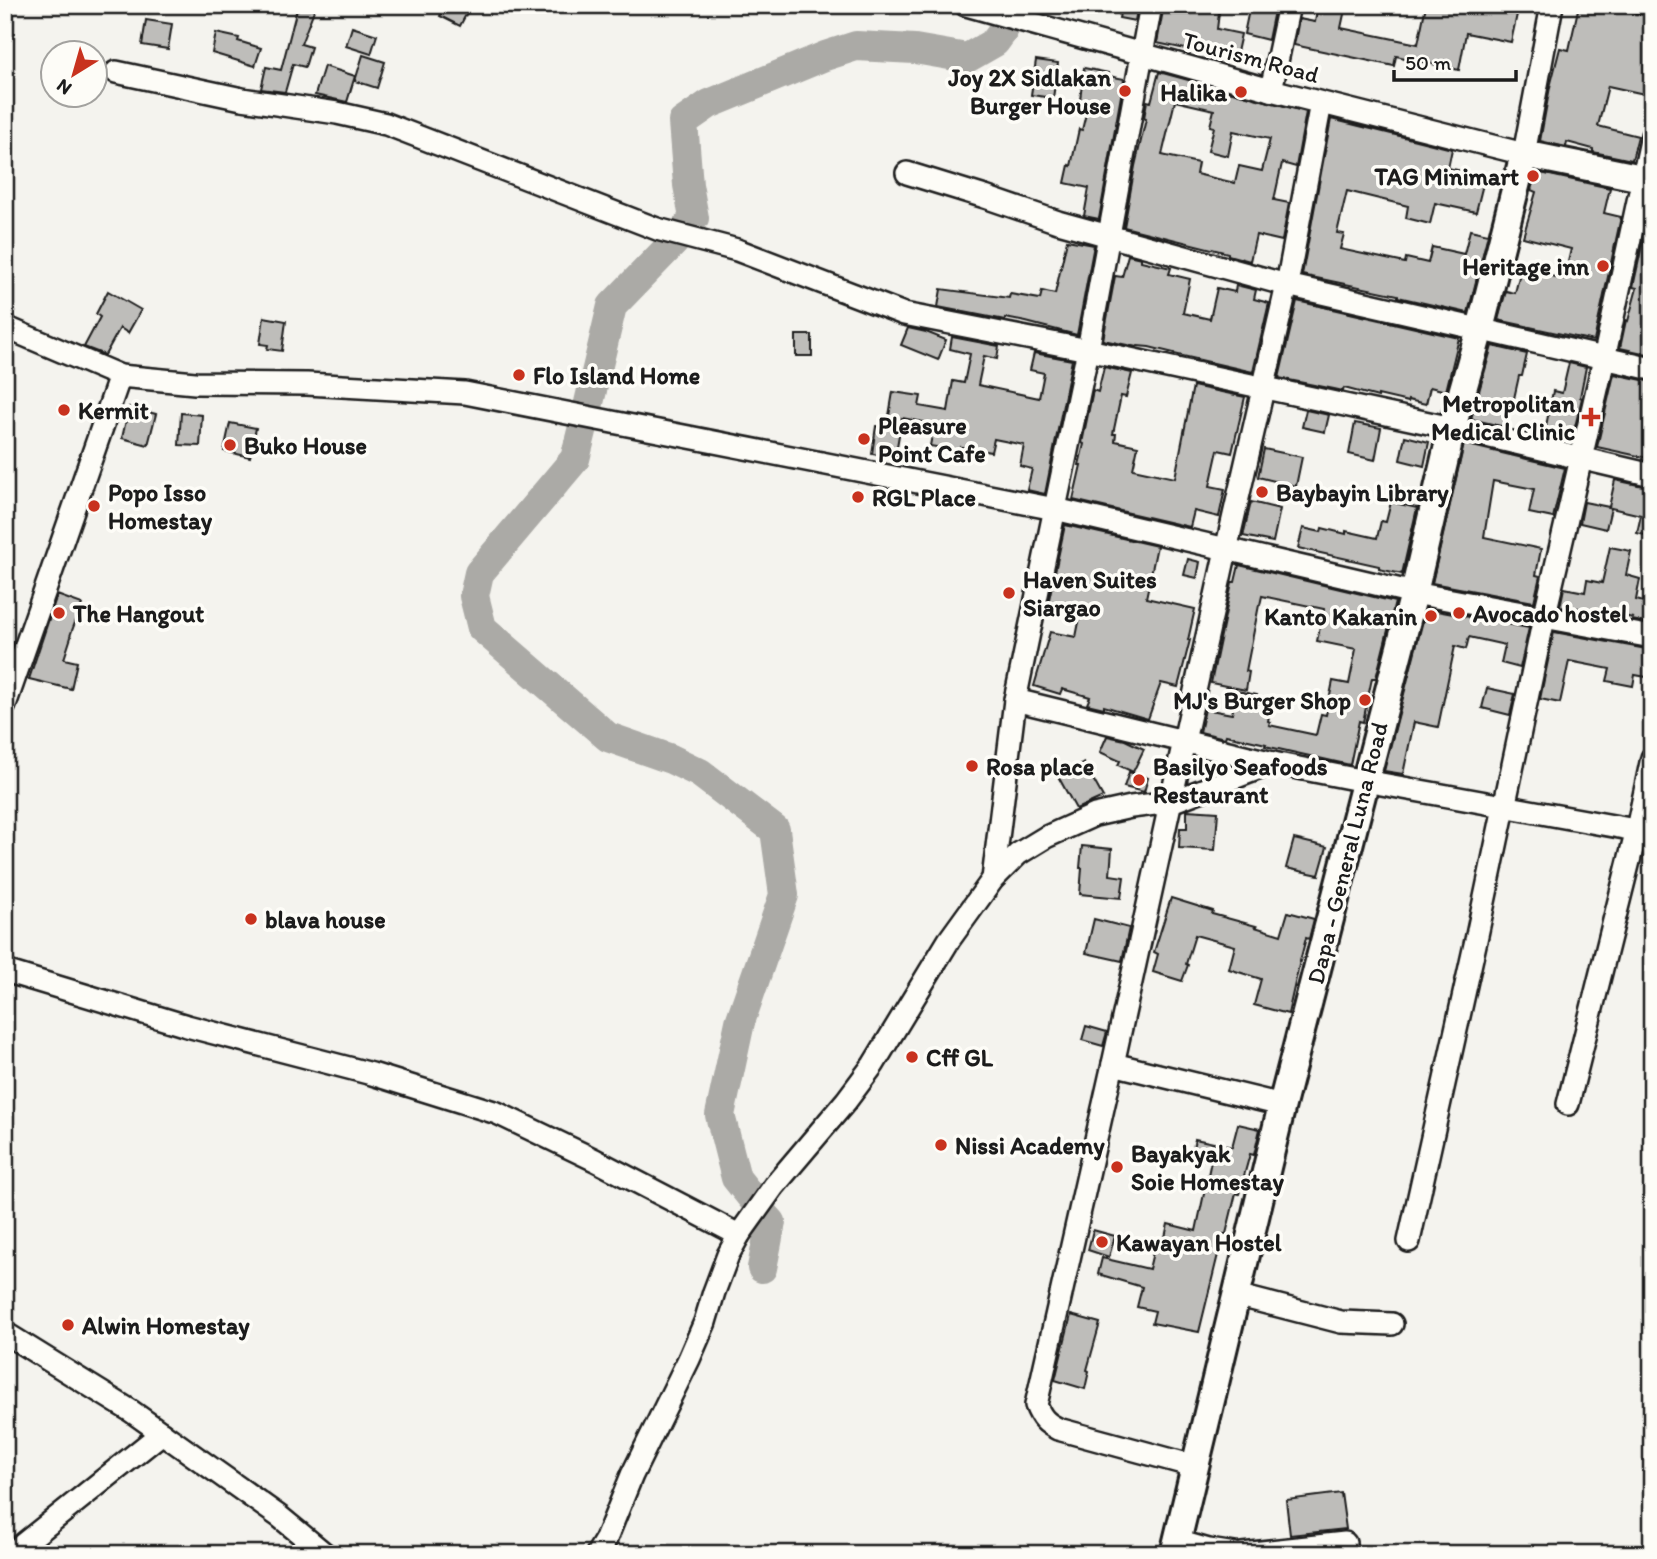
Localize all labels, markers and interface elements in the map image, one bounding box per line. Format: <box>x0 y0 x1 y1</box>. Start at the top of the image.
street label: Tourism Road <box>1180 25 1322 89</box>
north arrow <box>38 38 108 108</box>
scale bar <box>1394 38 1517 82</box>
text: 50 m <box>1405 50 1452 75</box>
place label: Joy 2X Sidlakan Burger House <box>947 63 1111 121</box>
text: N <box>52 74 76 100</box>
place label: Halika <box>1160 78 1228 107</box>
marker: Joy 2X Sidlakan Burger House <box>1117 83 1133 99</box>
marker: Halika <box>1233 84 1249 100</box>
place label: TAG Minimart <box>1374 162 1519 191</box>
marker: TAG Minimart <box>1525 168 1541 184</box>
place label: Heritage inn <box>1462 252 1589 282</box>
marker: Heritage inn <box>1595 258 1611 274</box>
place label: Flo Island Home <box>533 361 700 390</box>
marker: Flo Island Home <box>511 367 527 383</box>
place label: Metropolitan Medical Clinic <box>1431 389 1575 446</box>
place label: Kermit <box>78 396 149 425</box>
marker: Kermit <box>56 402 72 418</box>
marker: Metropolitan Medical Clinic <box>1581 407 1601 427</box>
place label: Pleasure Point Cafe <box>878 411 986 468</box>
place label: Buko House <box>244 431 367 460</box>
marker: Pleasure Point Cafe <box>856 431 872 447</box>
marker: Buko House <box>222 437 238 453</box>
place label: Popo Isso Homestay <box>108 478 213 536</box>
place label: Baybayin Library <box>1276 478 1449 508</box>
place label: RGL Place <box>872 483 976 512</box>
marker: Baybayin Library <box>1254 484 1270 500</box>
marker: RGL Place <box>850 489 866 505</box>
marker: Popo Isso Homestay <box>86 498 102 514</box>
place label: Haven Suites Siargao <box>1023 565 1157 623</box>
marker: Haven Suites Siargao <box>1001 585 1017 601</box>
place label: The Hangout <box>72 599 204 629</box>
place label: Avocado hostel <box>1472 599 1628 628</box>
place label: Kanto Kakanin <box>1264 602 1417 631</box>
marker: The Hangout <box>51 605 67 621</box>
marker: Avocado hostel <box>1451 605 1467 621</box>
marker: Kanto Kakanin <box>1423 608 1439 624</box>
place label: MJ's Burger Shop <box>1173 686 1351 716</box>
marker: MJ's Burger Shop <box>1357 692 1373 708</box>
street label: Dapa - General Luna Road <box>1300 719 1394 987</box>
place label: Rosa place <box>986 752 1094 782</box>
place label: Basilyo Seafoods Restaurant <box>1153 752 1328 809</box>
marker: Rosa place <box>964 758 980 774</box>
marker: Basilyo Seafoods Restaurant <box>1131 772 1147 788</box>
place label: blava house <box>265 905 386 934</box>
marker: blava house <box>243 911 259 927</box>
place label: Cff GL <box>926 1043 994 1072</box>
marker: Cff GL <box>904 1049 920 1065</box>
place label: Nissi Academy <box>955 1131 1105 1161</box>
marker: Nissi Academy <box>933 1137 949 1153</box>
place label: Bayakyak Soie Homestay <box>1131 1139 1285 1197</box>
marker: Bayakyak Soie Homestay <box>1109 1159 1125 1175</box>
place label: Kawayan Hostel <box>1116 1228 1282 1258</box>
marker: Kawayan Hostel <box>1094 1234 1110 1250</box>
place label: Alwin Homestay <box>81 1311 250 1341</box>
marker: Alwin Homestay <box>60 1317 76 1333</box>

